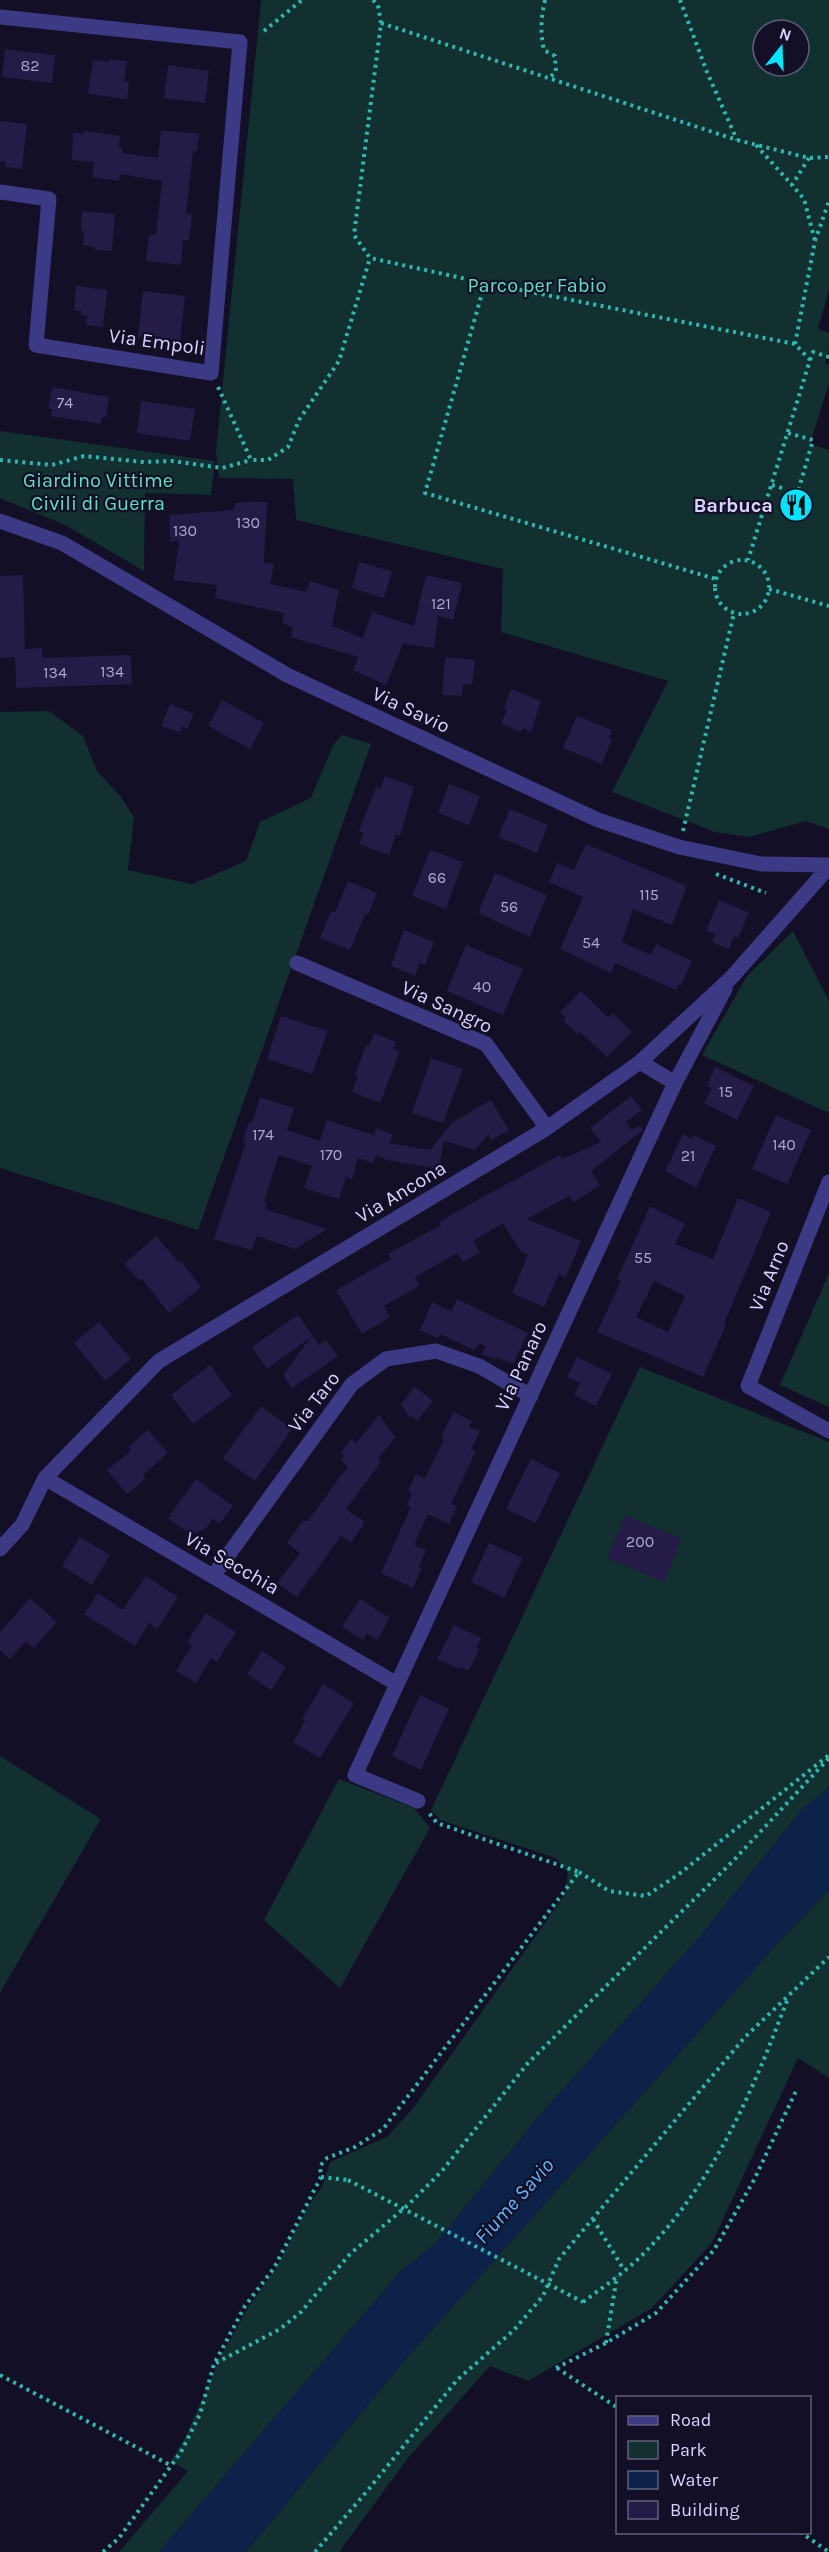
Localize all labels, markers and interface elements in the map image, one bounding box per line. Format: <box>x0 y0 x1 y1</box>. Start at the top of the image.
north arrow <box>751 18 811 78</box>
text: N <box>777 23 794 45</box>
house number: 82 <box>20 56 40 75</box>
park label: Parco per Fabio <box>468 274 607 297</box>
street label: Via Empoli <box>107 324 207 360</box>
house number: 74 <box>57 393 73 412</box>
park label: Giardino Vittime Civili di Guerra <box>23 469 173 515</box>
restaurant icon: Barbuca <box>778 487 814 523</box>
place label: Barbuca <box>693 494 773 517</box>
house number: 130 <box>236 513 260 532</box>
house number: 130 <box>173 521 197 540</box>
house number: 121 <box>431 594 451 613</box>
house number: 134 <box>100 662 124 681</box>
house number: 134 <box>43 663 67 682</box>
street label: Via Savio <box>369 682 453 738</box>
house number: 66 <box>428 868 446 887</box>
house number: 115 <box>639 885 659 904</box>
house number: 56 <box>500 897 518 916</box>
house number: 54 <box>582 933 600 952</box>
street label: Via Sangro <box>398 976 496 1038</box>
house number: 40 <box>473 977 491 996</box>
house number: 15 <box>719 1082 733 1101</box>
house number: 174 <box>252 1125 274 1144</box>
house number: 140 <box>772 1135 796 1154</box>
house number: 170 <box>320 1145 342 1164</box>
house number: 21 <box>681 1146 695 1165</box>
street label: Via Ancona <box>352 1156 450 1228</box>
street label: Via Arno <box>744 1237 794 1315</box>
house number: 55 <box>634 1248 652 1267</box>
street label: Via Panaro <box>490 1318 552 1414</box>
street label: Via Taro <box>283 1367 345 1437</box>
street label: Via Secchia <box>181 1527 283 1599</box>
house number: 200 <box>626 1532 654 1551</box>
water label: Fiume Savio <box>469 2153 559 2249</box>
legend <box>616 2396 811 2534</box>
text: Road <box>670 2409 711 2431</box>
text: Park <box>670 2439 707 2461</box>
text: Water <box>670 2469 718 2491</box>
text: Building <box>670 2499 740 2521</box>

